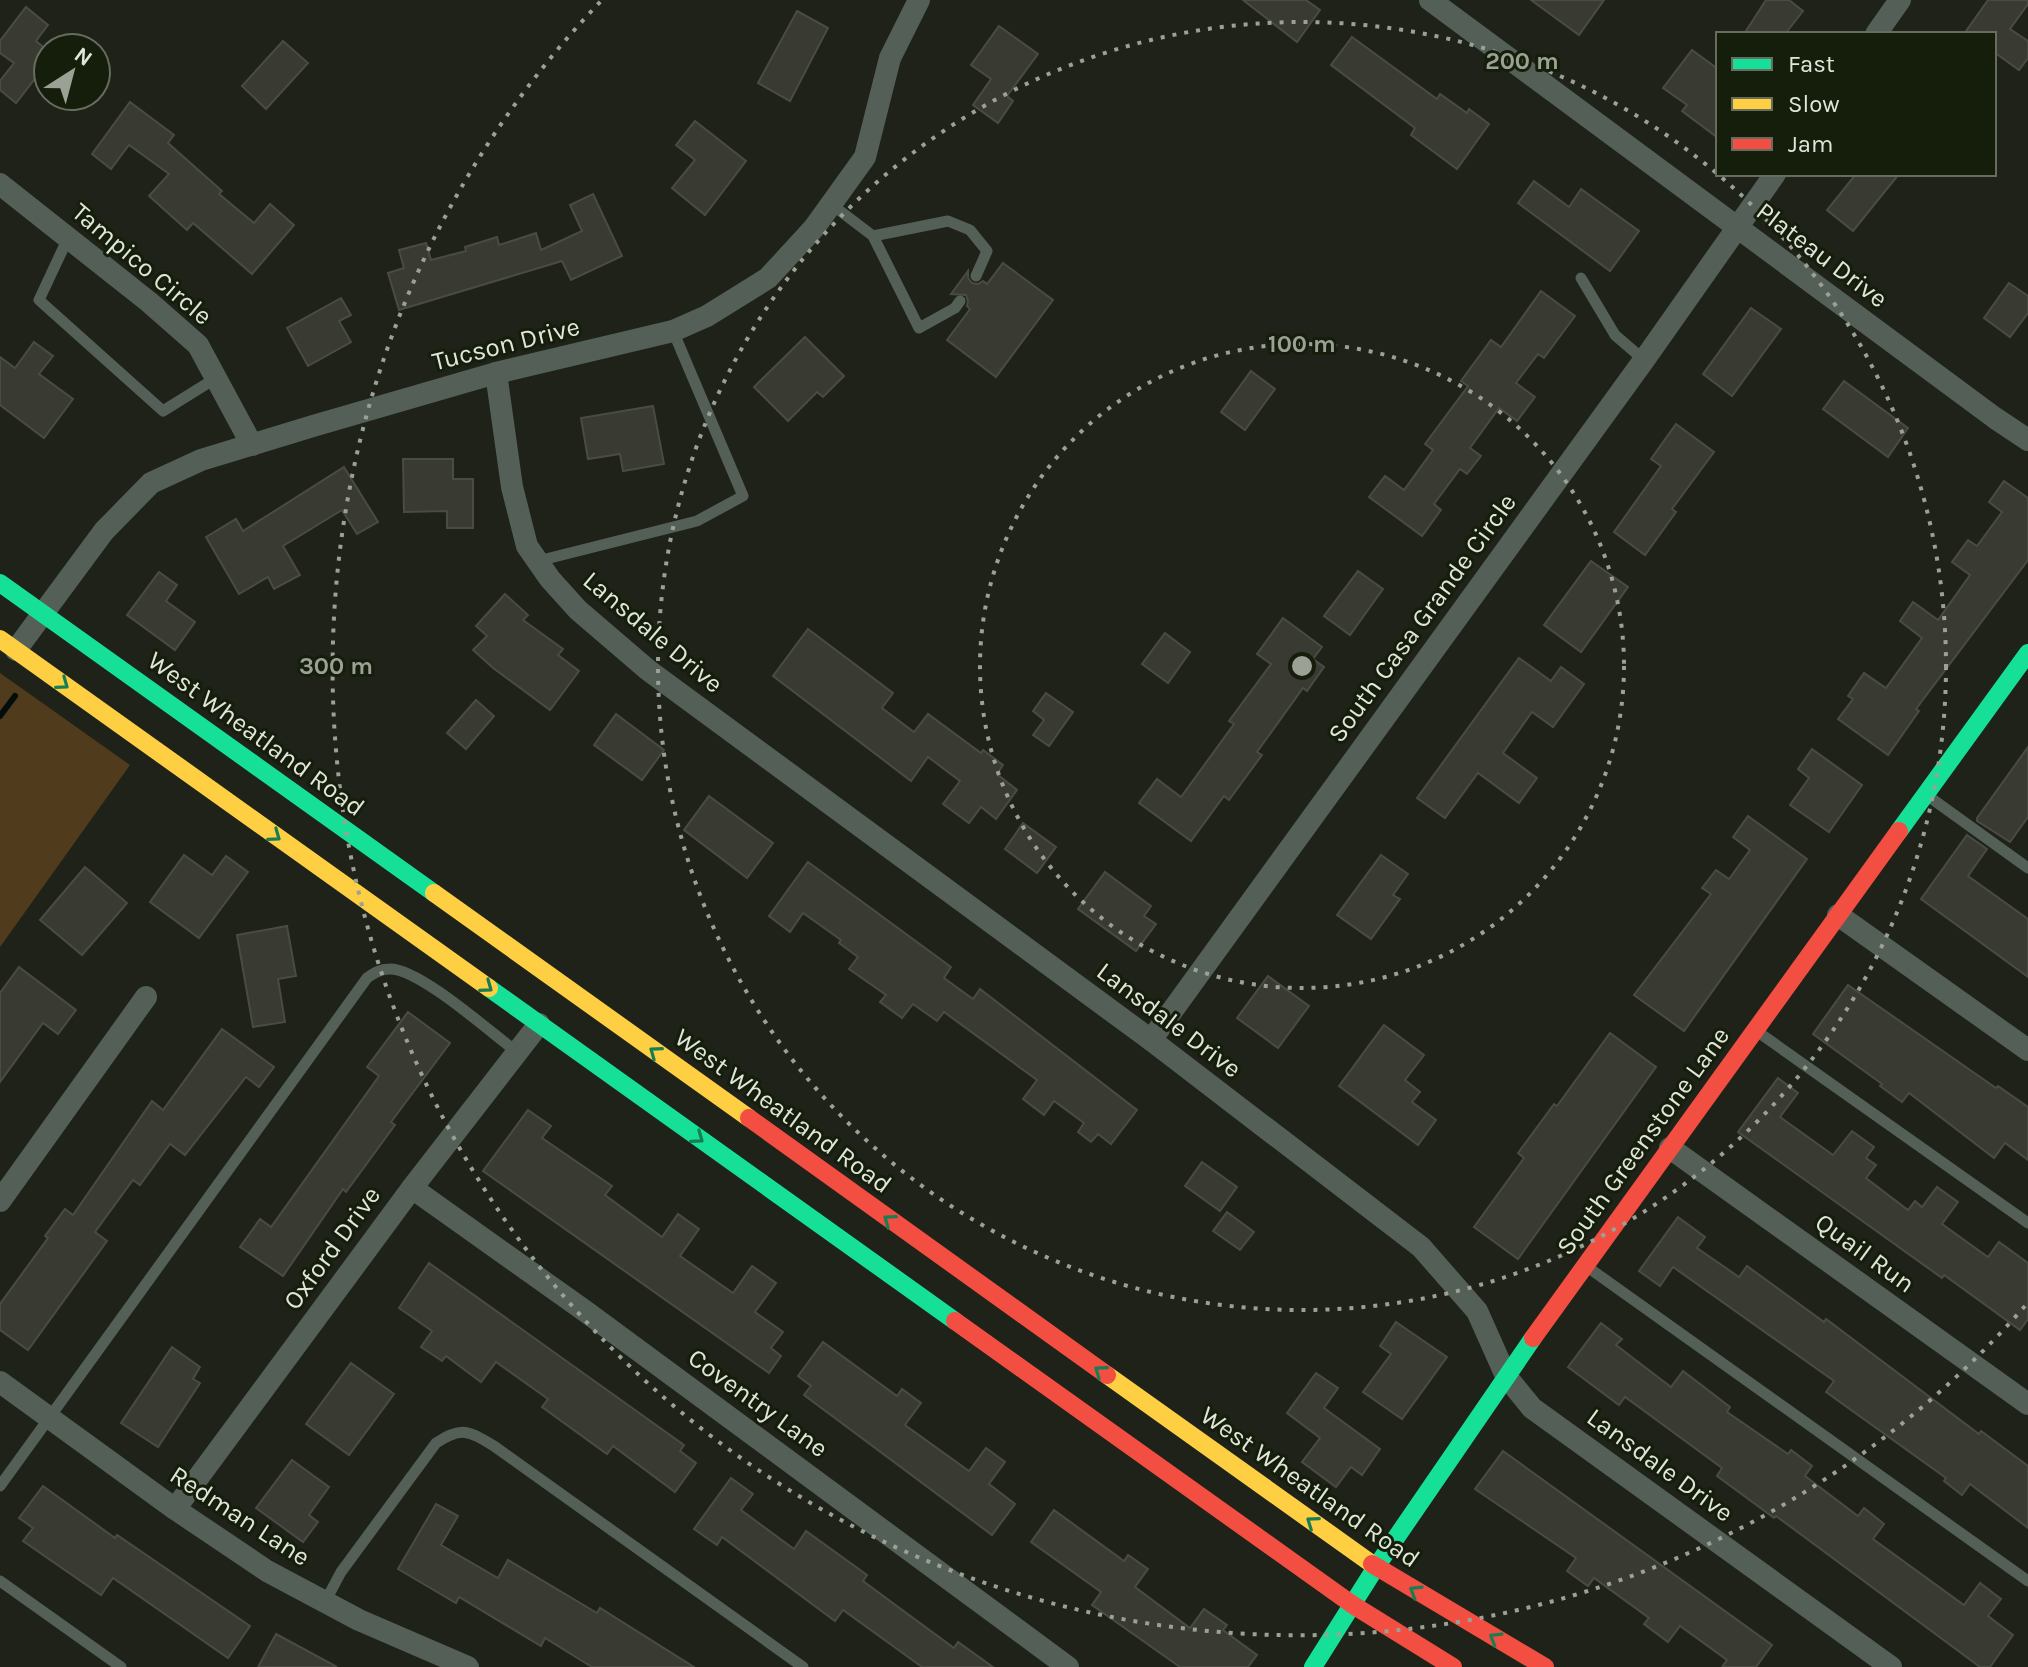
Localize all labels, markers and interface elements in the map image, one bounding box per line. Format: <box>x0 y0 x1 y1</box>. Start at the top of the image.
north arrow <box>32 32 112 112</box>
legend <box>1716 32 1996 176</box>
text: N <box>69 41 97 72</box>
text: 200 m <box>1485 47 1559 75</box>
text: Fast <box>1788 50 1835 78</box>
text: Slow <box>1788 90 1840 118</box>
text: Jam <box>1788 130 1833 158</box>
street label: Tampico Circle <box>66 196 218 332</box>
street label: Plateau Drive <box>1750 196 1894 314</box>
street label: Tucson Drive <box>429 311 583 377</box>
text: 100 m <box>1268 330 1336 358</box>
street label: South Casa Grande Circle <box>1321 488 1523 748</box>
street label: Lansdale Drive <box>577 565 729 699</box>
street label: West Wheatland Road <box>142 645 370 823</box>
text: 300 m <box>299 652 373 680</box>
centre of rings <box>1288 652 1316 680</box>
one-way arrow <box>55 675 69 689</box>
one-way arrow <box>266 826 281 841</box>
street label: Lansdale Drive <box>1091 956 1247 1084</box>
one-way arrow <box>478 977 492 992</box>
street label: South Greenstone Lane <box>1550 1021 1736 1261</box>
street label: West Wheatland Road <box>669 1022 897 1200</box>
one-way arrow <box>649 1047 663 1062</box>
one-way arrow <box>689 1128 704 1143</box>
street label: Oxford Drive <box>277 1180 387 1316</box>
street label: Quail Run <box>1809 1206 1921 1300</box>
one-way arrow <box>883 1215 898 1230</box>
street label: Coventry Lane <box>682 1342 834 1464</box>
one-way arrow <box>1095 1366 1109 1381</box>
street label: West Wheatland Road <box>1194 1400 1426 1574</box>
street label: Lansdale Drive <box>1581 1402 1739 1528</box>
street label: Redman Lane <box>164 1459 316 1573</box>
one-way arrow <box>1306 1517 1321 1532</box>
one-way arrow <box>1409 1585 1424 1600</box>
one-way arrow <box>1489 1632 1504 1648</box>

